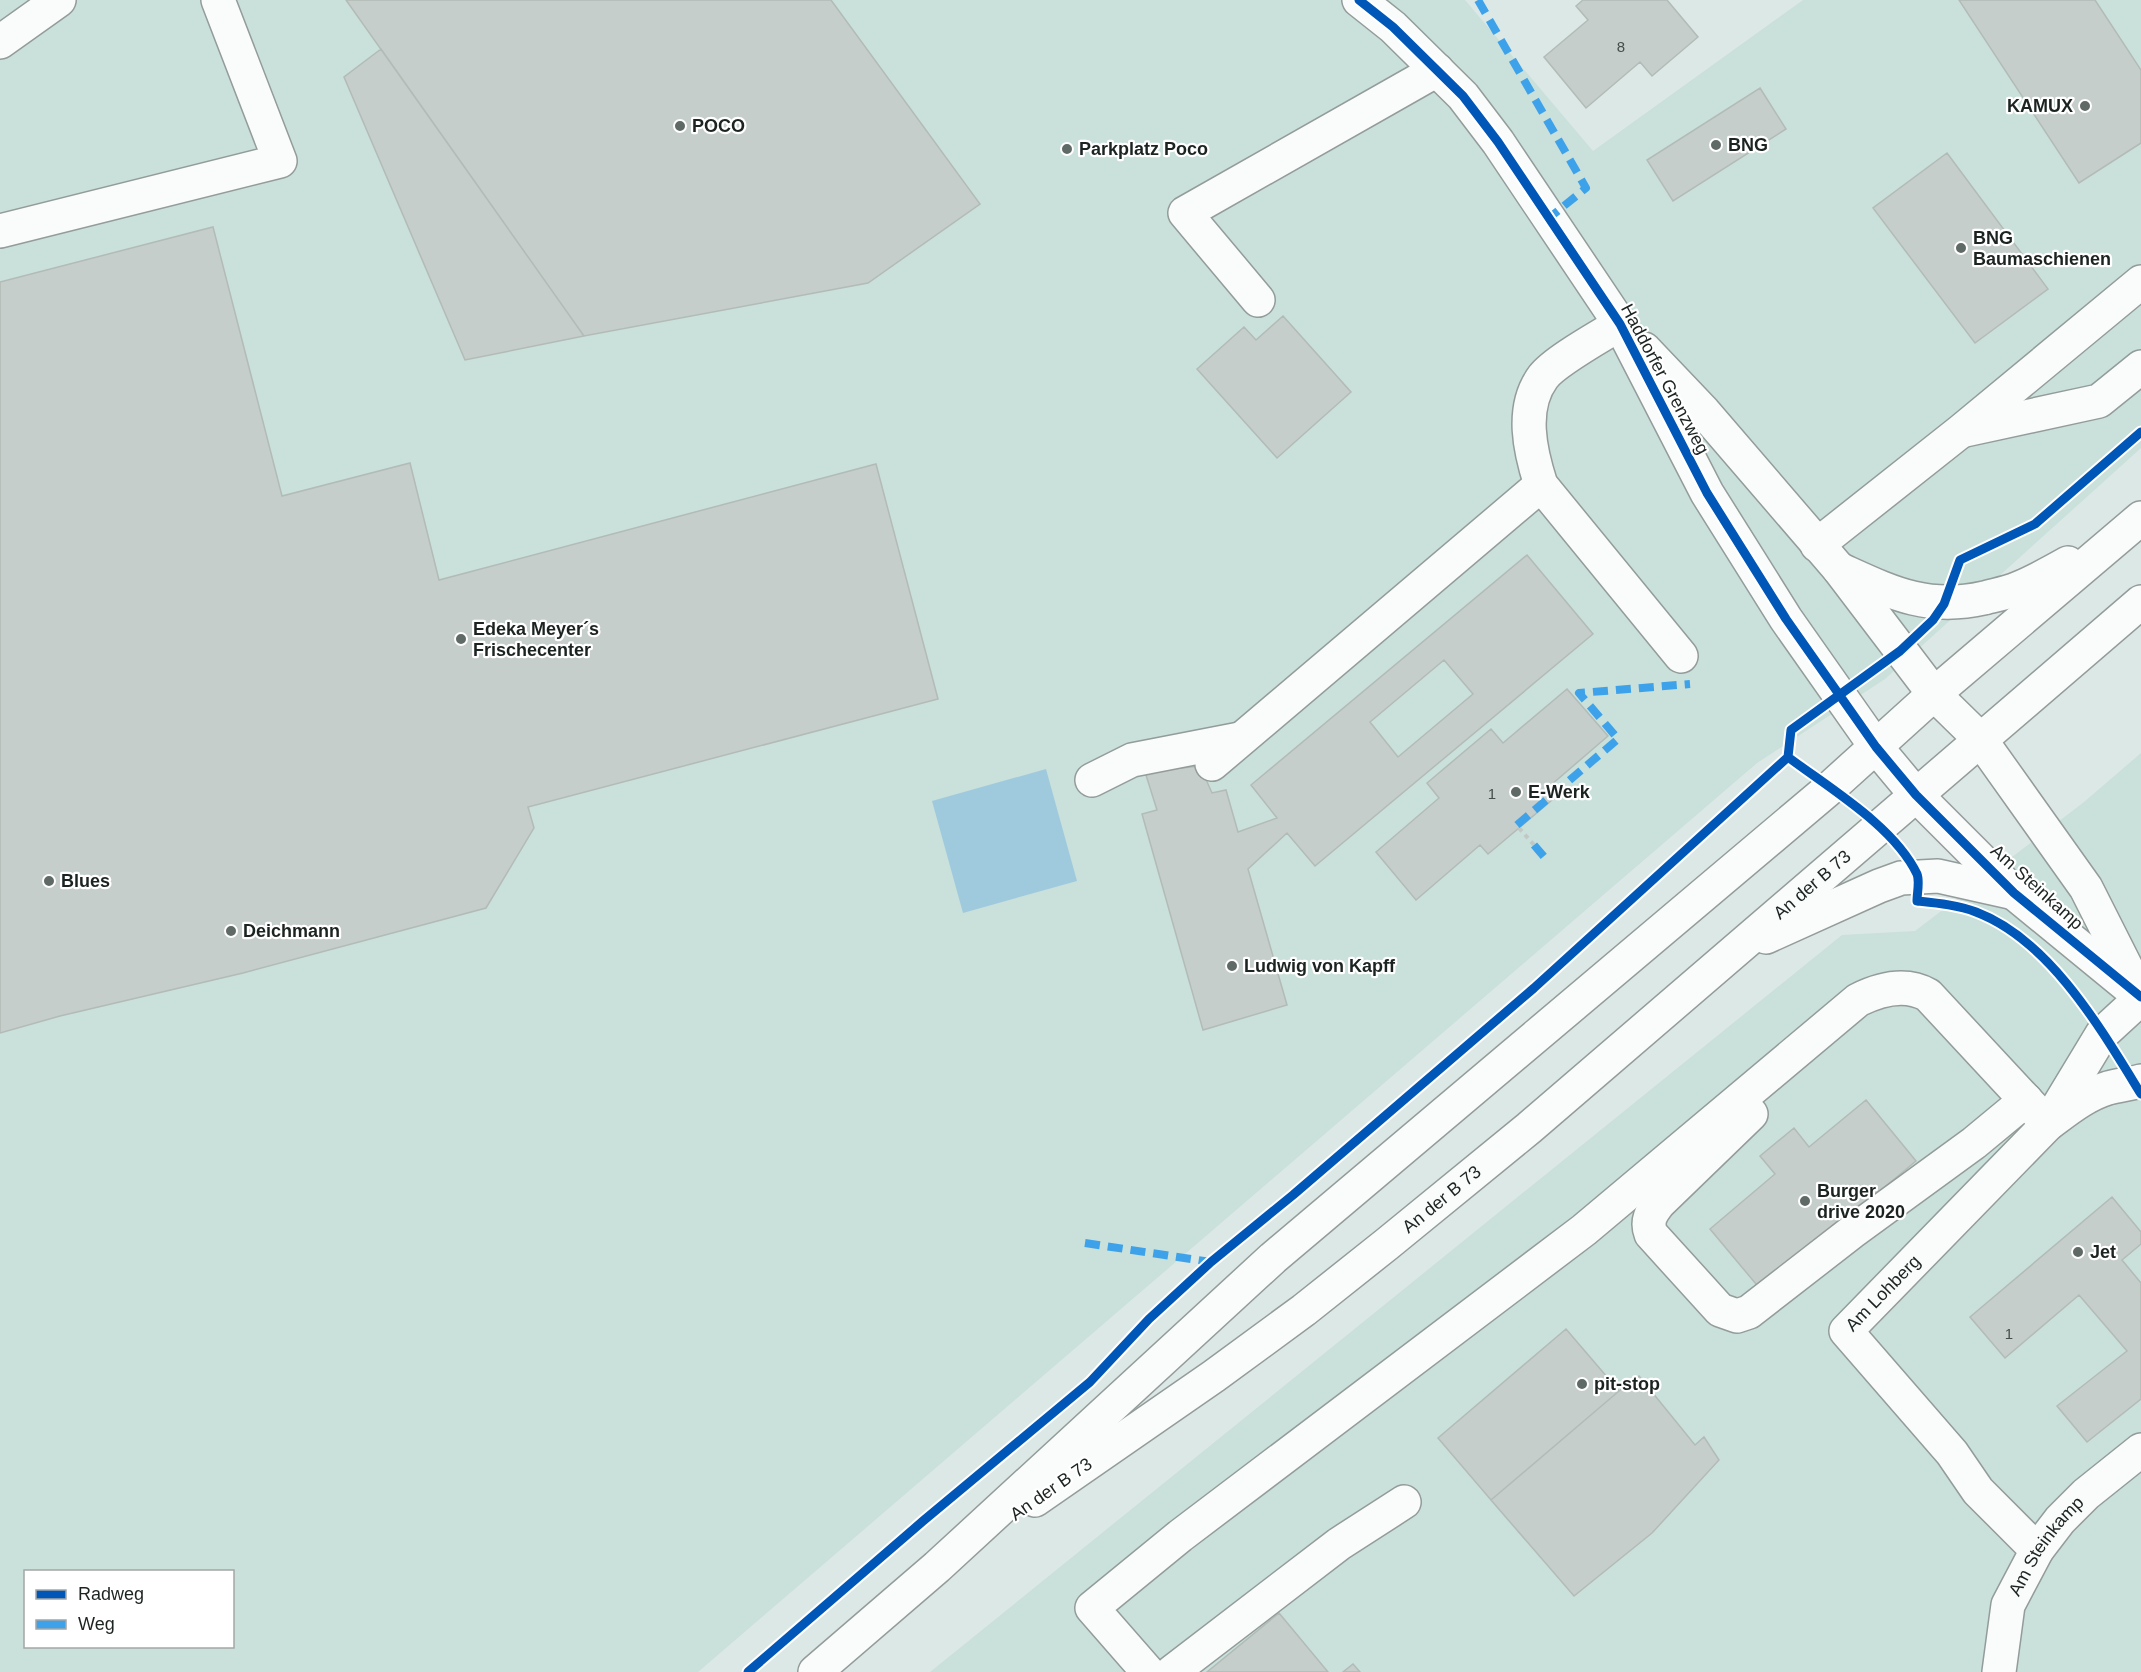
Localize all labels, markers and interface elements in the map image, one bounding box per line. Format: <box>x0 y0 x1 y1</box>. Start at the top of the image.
house number: 8 <box>1617 38 1625 55</box>
place label: KAMUX <box>2007 96 2073 116</box>
marker: KAMUX <box>2078 99 2092 113</box>
place label: POCO <box>692 116 745 136</box>
marker: POCO <box>673 119 687 133</box>
place label: BNG <box>1728 135 1768 155</box>
marker: BNG <box>1709 138 1723 152</box>
place label: Parkplatz Poco <box>1079 139 1208 159</box>
marker: Parkplatz Poco <box>1060 142 1074 156</box>
place label: BNG Baumaschienen <box>1973 228 2111 269</box>
marker: BNG Baumaschienen <box>1954 241 1968 255</box>
street label: Haddorfer Grenzweg <box>1617 301 1713 457</box>
place label: Edeka Meyer´s Frischecenter <box>473 619 599 660</box>
marker: Edeka Meyer´s Frischecenter <box>454 632 468 646</box>
place label: E-Werk <box>1528 782 1591 802</box>
house number: 1 <box>1488 785 1496 802</box>
marker: E-Werk <box>1509 785 1523 799</box>
street label: Am Steinkamp <box>1987 840 2087 934</box>
street label: An der B 73 <box>1769 846 1855 923</box>
place label: Blues <box>61 871 110 891</box>
marker: Blues <box>42 874 56 888</box>
place label: Deichmann <box>243 921 340 941</box>
marker: Deichmann <box>224 924 238 938</box>
place label: Ludwig von Kapff <box>1244 956 1396 976</box>
marker: Ludwig von Kapff <box>1225 959 1239 973</box>
street label: An der B 73 <box>1399 1161 1485 1237</box>
place label: Burger drive 2020 <box>1817 1181 1905 1222</box>
marker: Burger drive 2020 <box>1798 1194 1812 1208</box>
place label: Jet <box>2090 1242 2116 1262</box>
marker: Jet <box>2071 1245 2085 1259</box>
street label: Am Lohberg <box>1842 1251 1924 1335</box>
house number: 1 <box>2005 1325 2013 1342</box>
place label: pit-stop <box>1594 1374 1660 1394</box>
marker: pit-stop <box>1575 1377 1589 1391</box>
street label: An der B 73 <box>1006 1454 1096 1524</box>
street label: Am Steinkamp <box>2005 1492 2088 1599</box>
legend <box>24 1570 234 1648</box>
text: Radweg <box>78 1584 144 1604</box>
text: Weg <box>78 1614 115 1634</box>

